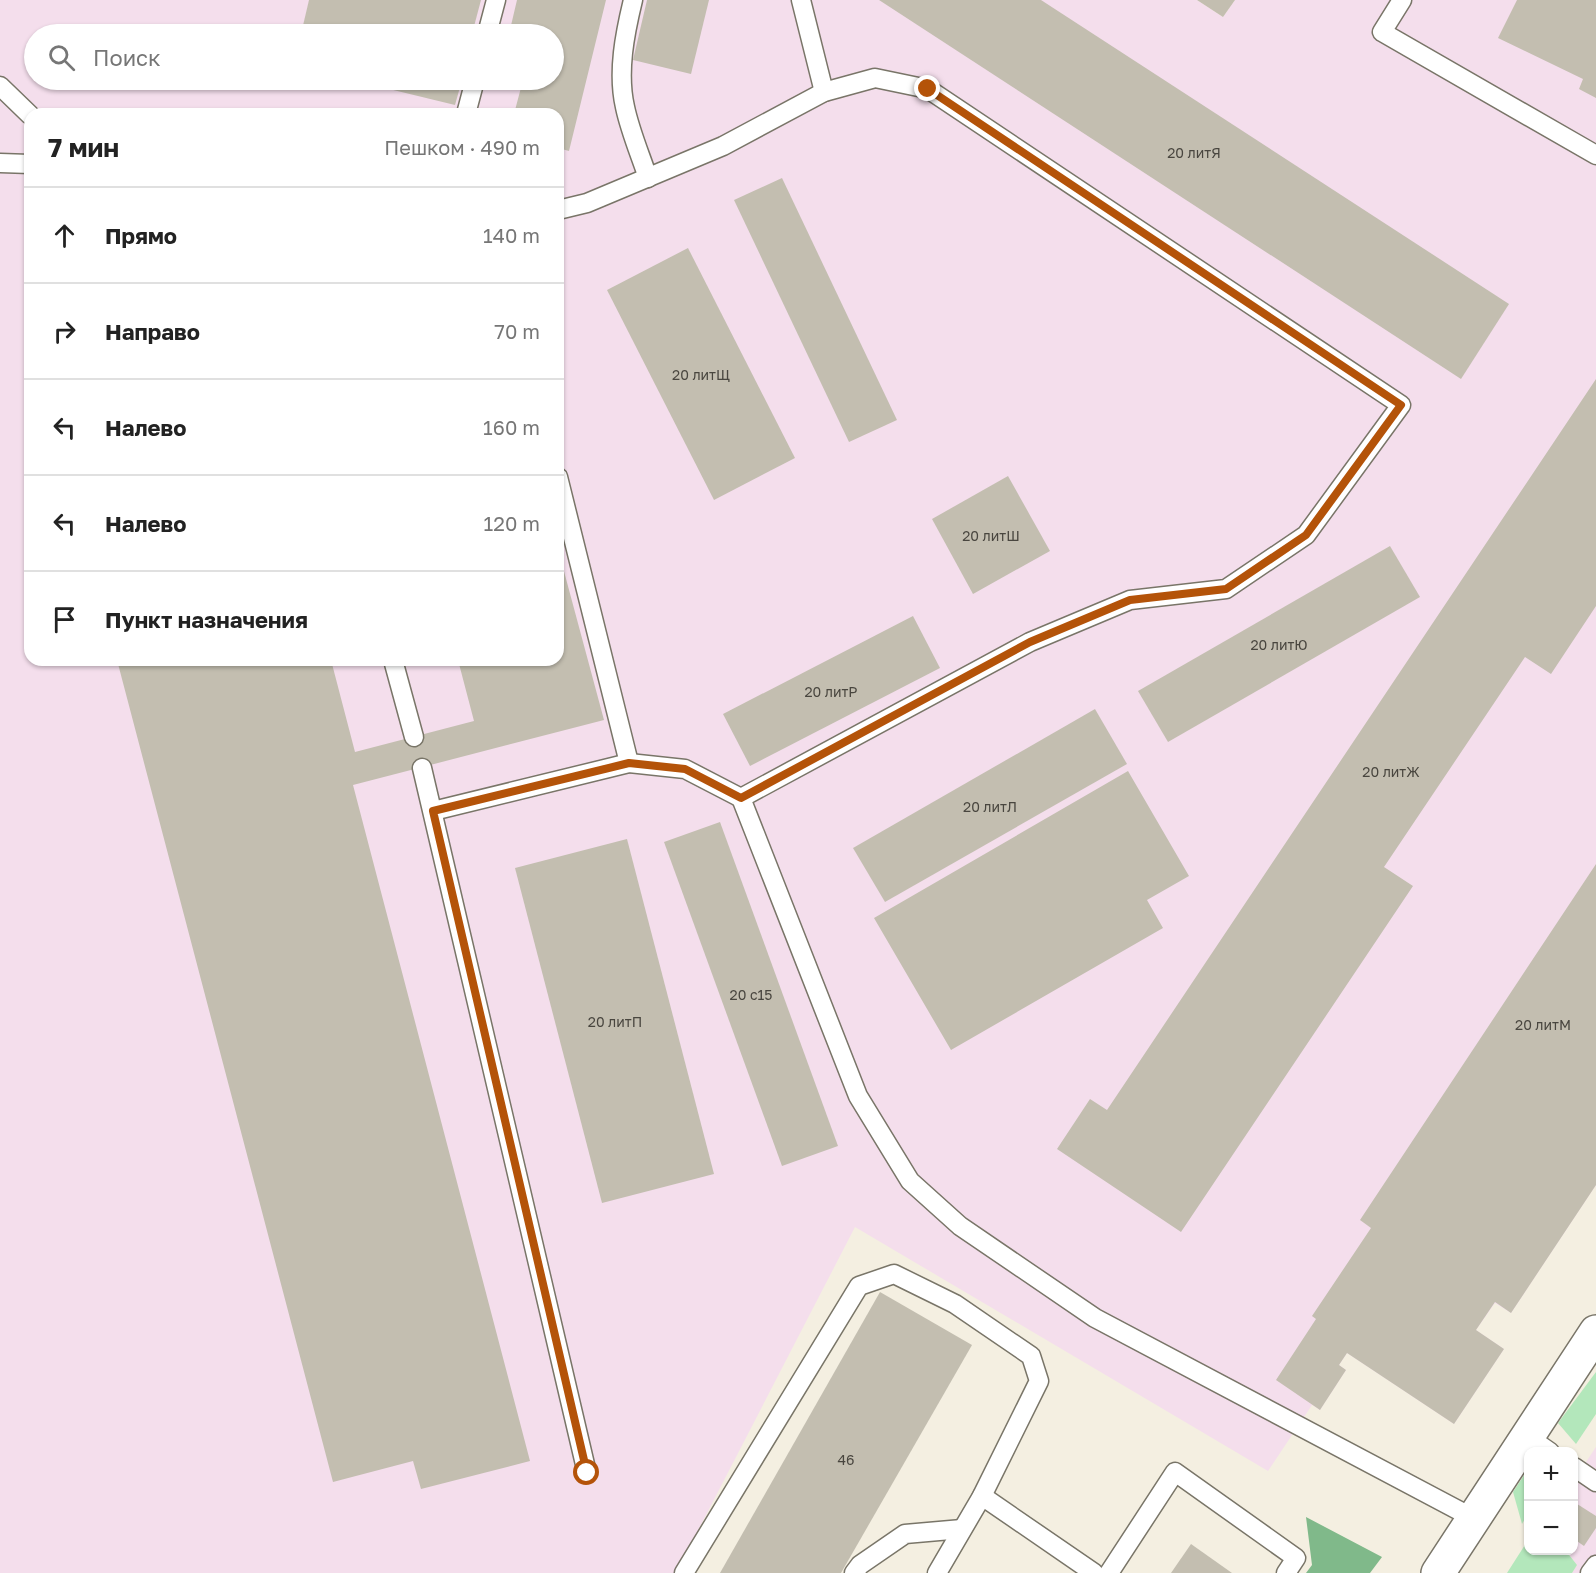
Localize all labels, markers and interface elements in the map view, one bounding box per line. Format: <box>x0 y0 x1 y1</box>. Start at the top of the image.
search box <box>24 24 564 90</box>
icon: search <box>45 41 78 74</box>
text: Поиск <box>93 44 161 71</box>
route end <box>914 75 940 101</box>
text: 7 мин <box>48 132 119 163</box>
text: Пешком · 490 m <box>384 135 540 159</box>
house number: 20 литЯ <box>1167 144 1221 161</box>
icon: ahead <box>48 219 81 252</box>
text: Прямо <box>105 222 177 249</box>
text: 140 m <box>483 223 540 247</box>
icon: right <box>48 315 81 348</box>
text: Направо <box>105 318 200 345</box>
text: 70 m <box>494 319 540 343</box>
house number: 20 литЩ <box>672 366 730 383</box>
icon: left <box>48 411 81 444</box>
text: Налево <box>105 414 187 441</box>
text: 160 m <box>483 415 540 439</box>
icon: left <box>48 507 81 540</box>
text: Налево <box>105 510 187 537</box>
text: 120 m <box>484 511 540 535</box>
house number: 20 литШ <box>962 527 1020 544</box>
icon: arrive <box>48 603 81 636</box>
text: Пункт назначения <box>105 606 308 633</box>
house number: 20 литЮ <box>1250 636 1308 653</box>
house number: 20 литР <box>804 683 858 700</box>
house number: 20 литЖ <box>1362 763 1420 780</box>
house number: 20 литЛ <box>963 798 1017 815</box>
house number: 20 с15 <box>730 986 772 1003</box>
house number: 20 литП <box>588 1013 642 1030</box>
house number: 20 литМ <box>1515 1016 1571 1033</box>
map controls <box>1524 1447 1578 1555</box>
button: + <box>1524 1447 1578 1501</box>
house number: 46 <box>837 1451 855 1468</box>
route start <box>573 1459 599 1485</box>
button: − <box>1524 1501 1578 1555</box>

